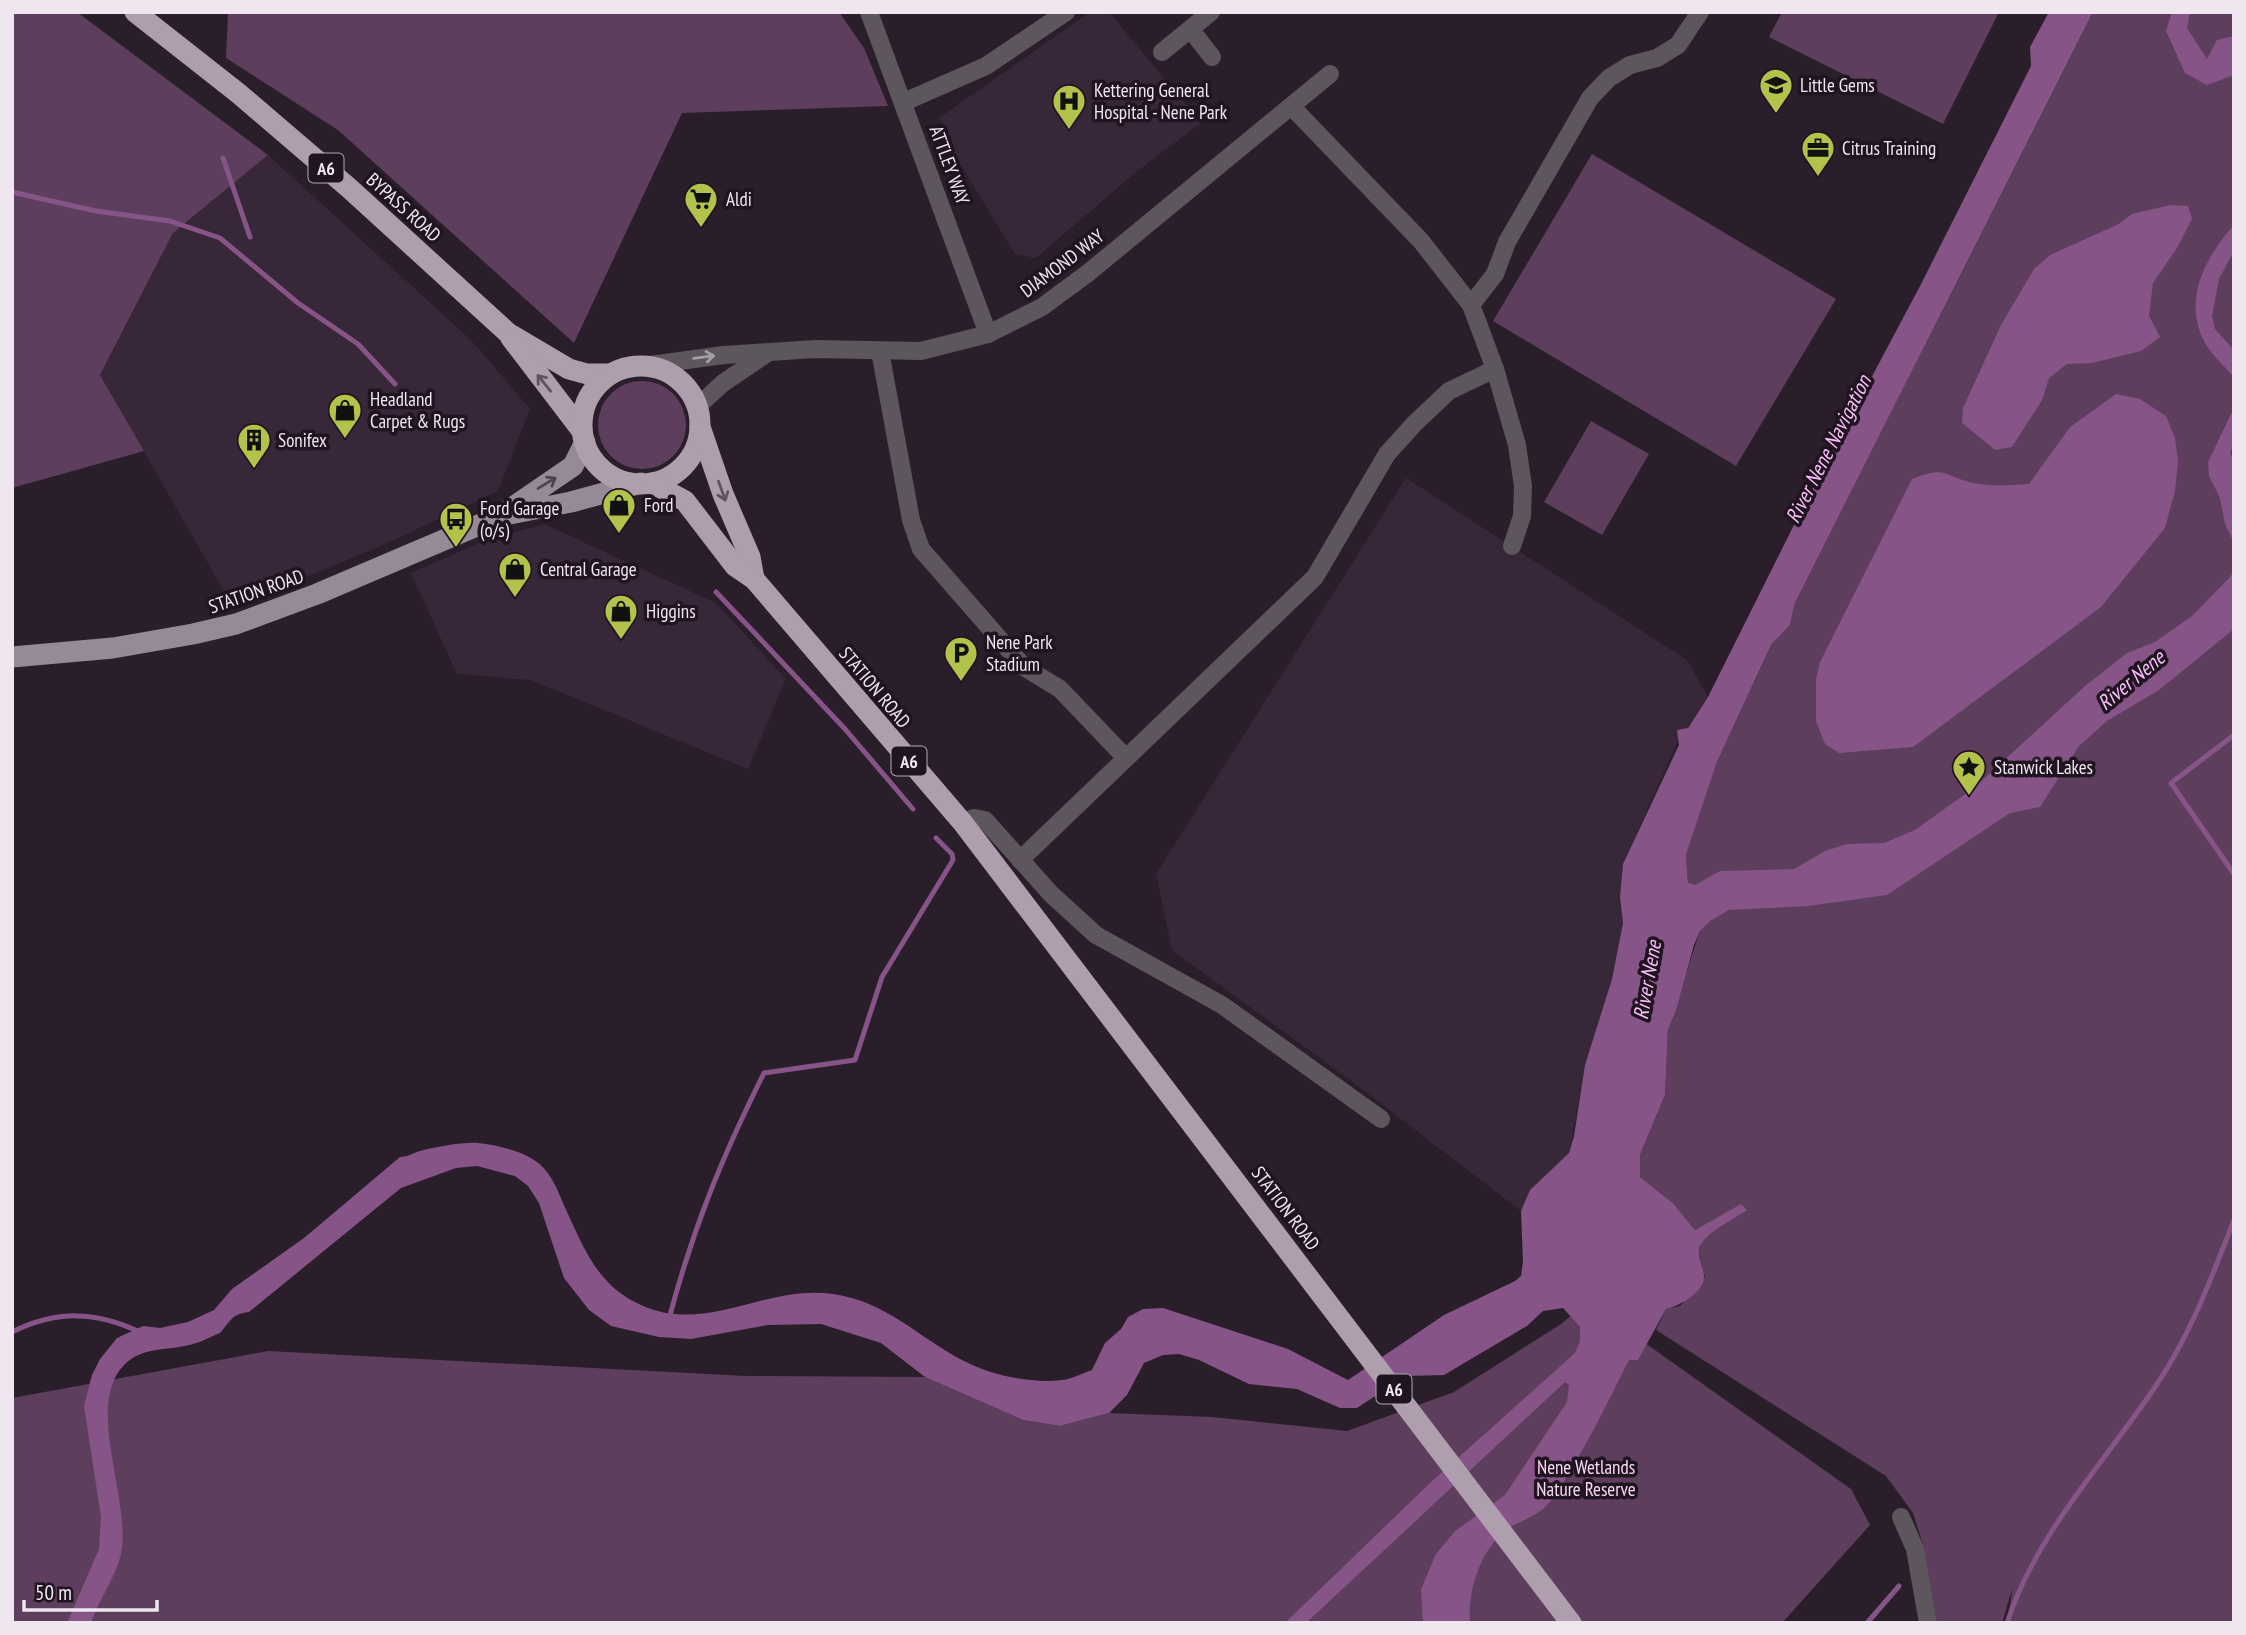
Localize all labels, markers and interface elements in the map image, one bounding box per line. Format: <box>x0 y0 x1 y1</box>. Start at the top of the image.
school or university icon: Little Gems <box>1757 66 1795 115</box>
place label: Little Gems <box>1800 73 1875 97</box>
place label: Kettering General Hospital - Nene Park <box>1094 78 1228 124</box>
hospital icon: Kettering General Hospital - Nene Park <box>1050 82 1088 131</box>
street label: ATTLEY WAY <box>925 122 975 208</box>
office icon: Citrus Training <box>1799 129 1837 178</box>
place label: Citrus Training <box>1842 136 1936 160</box>
road number: A6 <box>308 154 344 182</box>
street label: BYPASS ROAD <box>362 167 446 247</box>
supermarket icon: Aldi <box>682 180 720 229</box>
place label: Aldi <box>726 187 752 211</box>
street label: DIAMOND WAY <box>1015 224 1109 302</box>
one-way arrow <box>692 351 715 364</box>
water label: River Nene Navigation <box>1779 369 1878 528</box>
one-way arrow <box>536 374 552 392</box>
place label: Headland Carpet & Rugs <box>370 387 465 433</box>
shop icon: Headland Carpet & Rugs <box>326 391 364 440</box>
building icon: Sonifex <box>235 421 273 470</box>
place label: Sonifex <box>278 428 327 452</box>
one-way arrow <box>537 476 557 490</box>
one-way arrow <box>717 480 729 502</box>
shop icon: Ford <box>600 486 638 535</box>
place label: Ford <box>644 493 674 517</box>
place label: Ford Garage (o/s) <box>480 496 559 542</box>
bus stop icon: Ford Garage (o/s) <box>437 500 475 549</box>
shop icon: Central Garage <box>496 550 534 599</box>
place label: Central Garage <box>540 557 637 581</box>
street label: STATION ROAD <box>205 564 307 618</box>
shop icon: Higgins <box>602 592 640 641</box>
place label: Higgins <box>646 599 696 623</box>
place label: Nene Park Stadium <box>986 630 1053 676</box>
parking icon: Nene Park Stadium <box>942 634 980 683</box>
street label: STATION ROAD <box>834 641 916 733</box>
water label: River Nene <box>2092 643 2171 716</box>
road number: A6 <box>892 746 926 776</box>
place icon: Stanwick Lakes <box>1950 748 1988 797</box>
place label: Stanwick Lakes <box>1994 755 2093 779</box>
water label: River Nene <box>1627 937 1667 1022</box>
street label: STATION ROAD <box>1247 1161 1325 1255</box>
road number: A6 <box>1376 1374 1412 1404</box>
park label: Nene Wetlands Nature Reserve <box>1536 1455 1636 1501</box>
scale bar <box>24 1568 158 1612</box>
text: 50 m <box>35 1579 72 1606</box>

